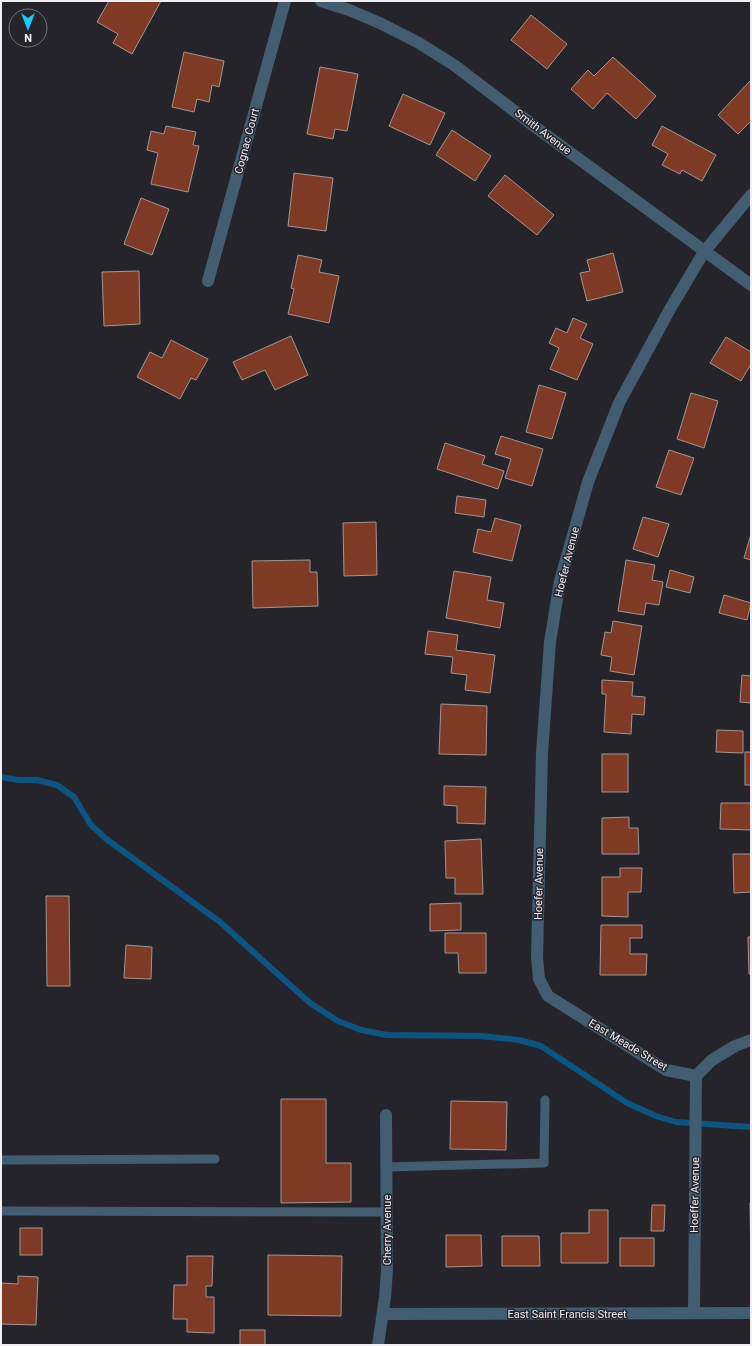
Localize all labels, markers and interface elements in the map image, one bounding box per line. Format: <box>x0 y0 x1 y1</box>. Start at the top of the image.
north arrow <box>8 8 48 48</box>
text: N <box>24 31 32 44</box>
street label: Cognac Court <box>232 106 262 175</box>
street label: Smith Avenue <box>512 107 574 158</box>
street label: Hoefer Avenue <box>552 525 582 598</box>
street label: Hoefer Avenue <box>532 848 546 920</box>
street label: East Meade Street <box>586 1016 670 1074</box>
street label: Hoeffer Avenue <box>688 1157 702 1233</box>
street label: Cherry Avenue <box>381 1195 394 1265</box>
street label: East Saint Francis Street <box>507 1308 627 1321</box>

